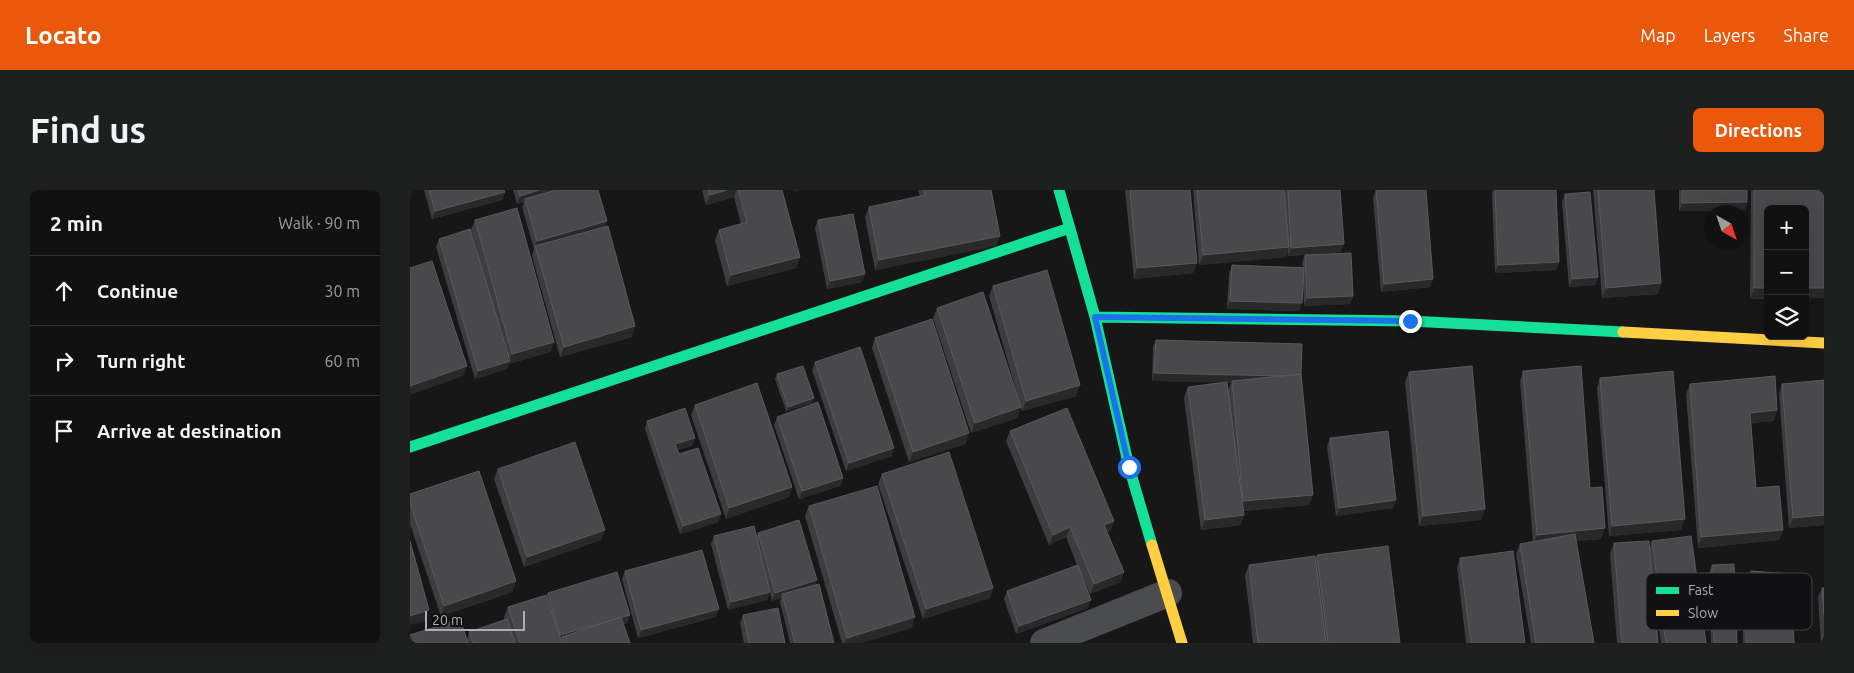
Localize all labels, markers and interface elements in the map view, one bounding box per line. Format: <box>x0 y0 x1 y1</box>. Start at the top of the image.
text: Locato <box>25 22 101 49</box>
text: Map <box>1640 25 1676 45</box>
text: Layers <box>1704 25 1755 45</box>
text: Share <box>1783 25 1829 45</box>
button: Directions <box>1693 108 1824 152</box>
text: Find us <box>30 110 146 150</box>
north arrow <box>1704 205 1749 250</box>
map controls <box>1764 205 1809 340</box>
button: + <box>1764 205 1809 250</box>
text: 2 min <box>50 211 103 235</box>
text: Walk · 90 m <box>278 214 360 232</box>
button: − <box>1764 250 1809 295</box>
icon: ahead <box>50 277 78 305</box>
text: Continue <box>97 280 178 302</box>
text: 30 m <box>324 282 360 300</box>
button: layers <box>1764 295 1809 340</box>
route end <box>1399 310 1422 333</box>
icon: right <box>50 347 78 375</box>
text: Turn right <box>97 350 185 372</box>
text: 60 m <box>324 352 360 370</box>
icon: arrive <box>50 417 78 445</box>
text: Arrive at destination <box>97 420 282 442</box>
route start <box>1118 456 1141 479</box>
legend <box>1646 573 1812 630</box>
text: Fast <box>1688 582 1714 598</box>
text: Slow <box>1688 605 1718 621</box>
scale bar <box>425 608 525 631</box>
text: 20 m <box>432 612 463 628</box>

